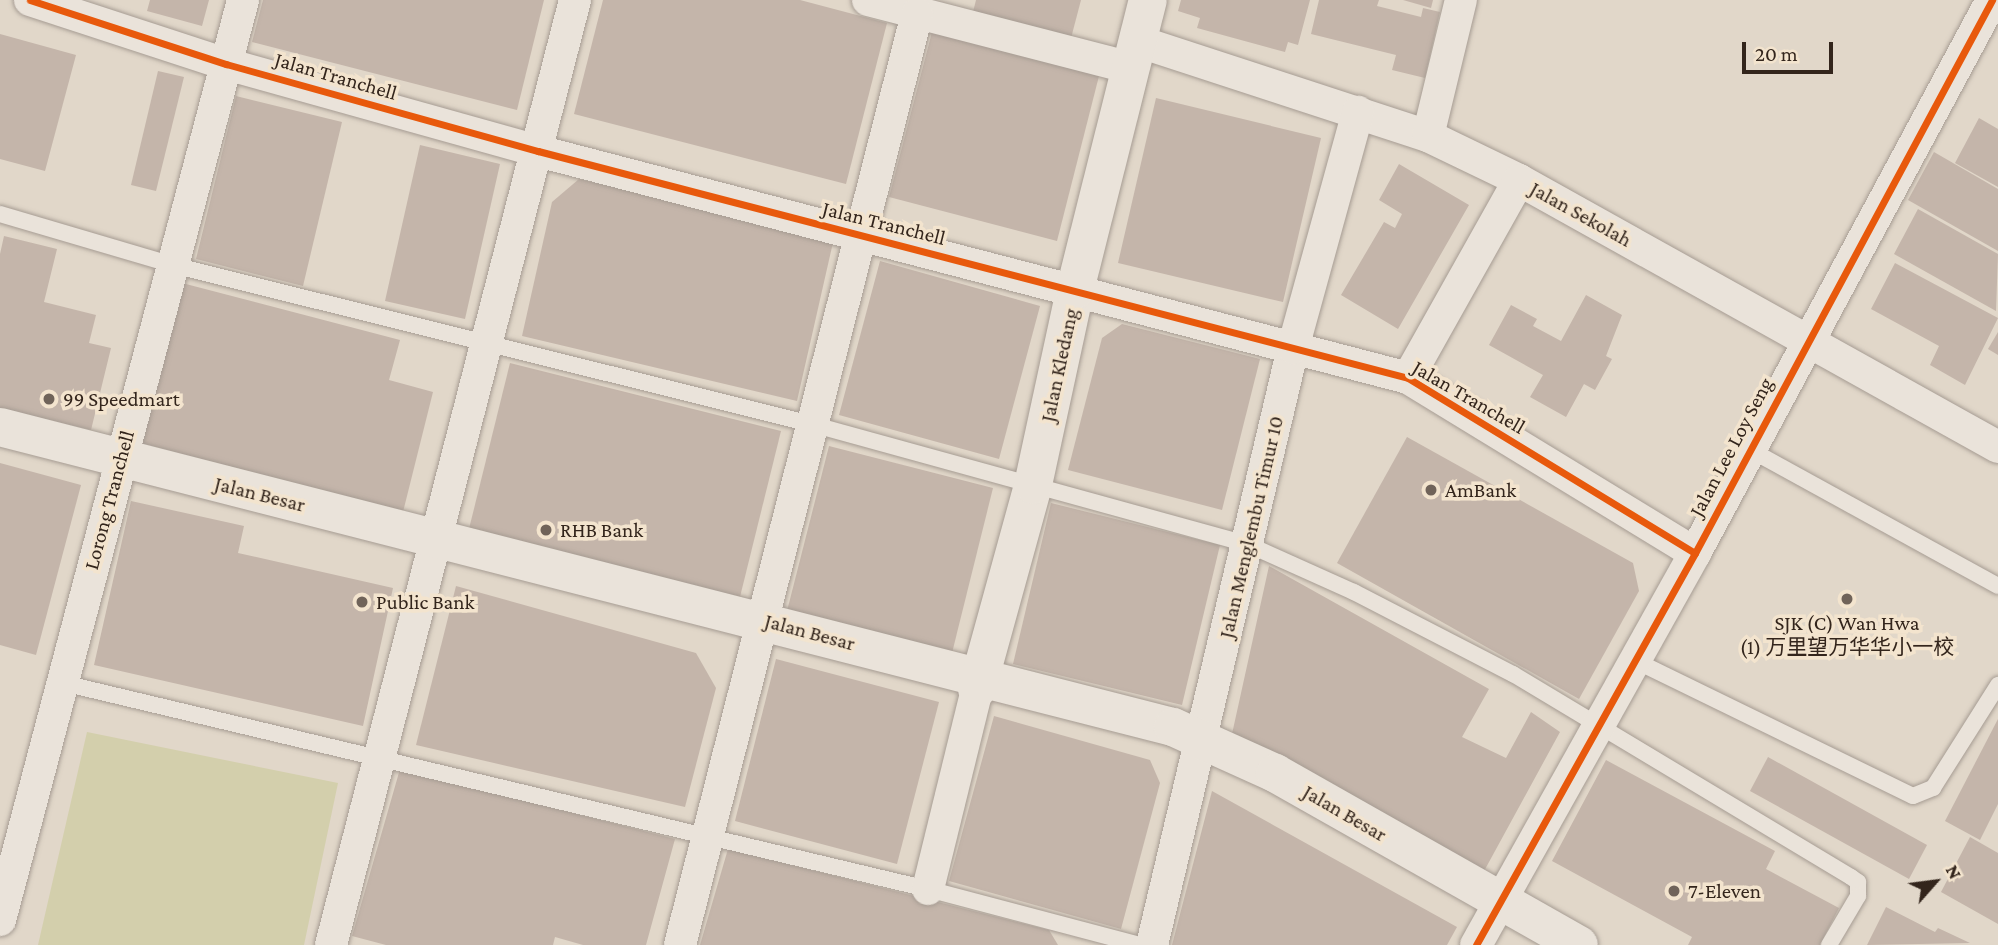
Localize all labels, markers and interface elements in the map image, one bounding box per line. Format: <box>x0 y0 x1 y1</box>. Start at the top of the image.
scale bar <box>1746 28 1837 72</box>
text: 20 m <box>1755 42 1798 66</box>
street label: Jalan Tranchell <box>272 47 400 105</box>
street label: Jalan Sekolah <box>1526 176 1636 252</box>
street label: Jalan Tranchell <box>820 196 948 250</box>
street label: Jalan Kledang <box>1035 306 1083 424</box>
street label: Jalan Tranchell <box>1408 355 1530 439</box>
street label: Jalan Lee Loy Seng <box>1684 373 1778 521</box>
place label: 99 Speedmart <box>63 386 180 412</box>
marker: 99 Speedmart <box>41 391 57 407</box>
street label: Jalan Menglembu Timur 10 <box>1213 414 1289 640</box>
street label: Lorong Tranchell <box>78 428 140 572</box>
street label: Jalan Besar <box>212 471 308 517</box>
place label: AmBank <box>1445 477 1516 503</box>
marker: AmBank <box>1423 482 1439 498</box>
place label: RHB Bank <box>560 517 643 543</box>
marker: RHB Bank <box>538 522 554 538</box>
place label: Public Bank <box>376 589 475 615</box>
marker: SJK (C) Wan Hwa (1) 万里望万华华小一校 <box>1839 591 1855 607</box>
marker: Public Bank <box>354 594 370 610</box>
street label: Jalan Besar <box>762 608 858 656</box>
place label: SJK (C) Wan Hwa (1) 万里望万华华小一校 <box>1740 610 1954 660</box>
street label: Jalan Besar <box>1299 779 1391 847</box>
north arrow <box>1900 847 1970 917</box>
text: N <box>1942 861 1966 883</box>
place label: 7-Eleven <box>1688 878 1761 904</box>
marker: 7-Eleven <box>1666 883 1682 899</box>

